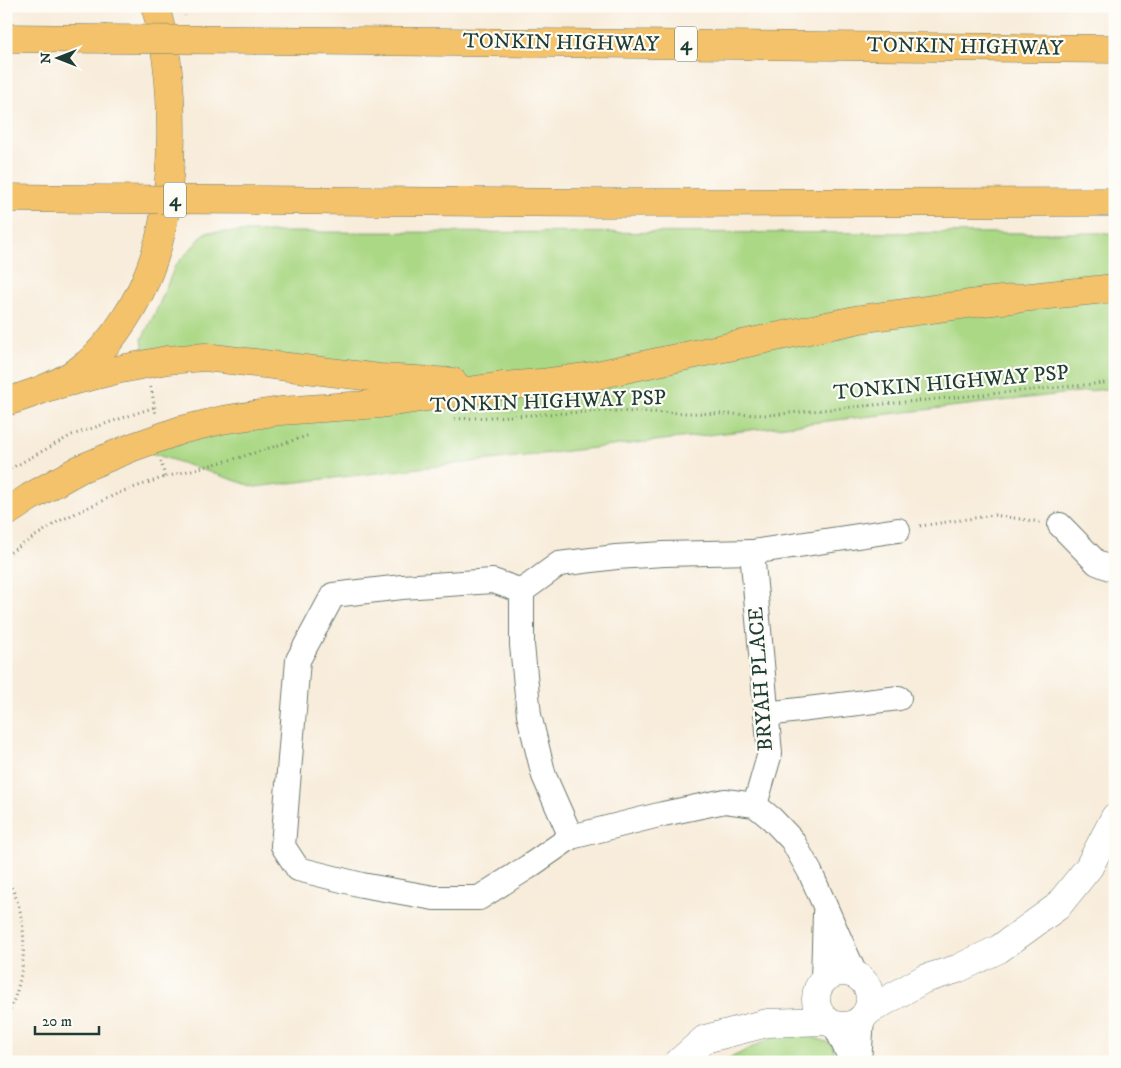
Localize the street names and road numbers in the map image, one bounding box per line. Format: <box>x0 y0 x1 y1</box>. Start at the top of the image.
road number: 4 <box>675 27 697 62</box>
street label: TONKIN HIGHWAY <box>463 28 660 58</box>
street label: TONKIN HIGHWAY <box>867 32 1064 62</box>
road number: 4 <box>164 182 186 218</box>
street label: TONKIN HIGHWAY PSP <box>832 360 1070 406</box>
street label: TONKIN HIGHWAY PSP <box>430 385 666 419</box>
street label: BRYAH PLACE <box>743 606 779 752</box>

